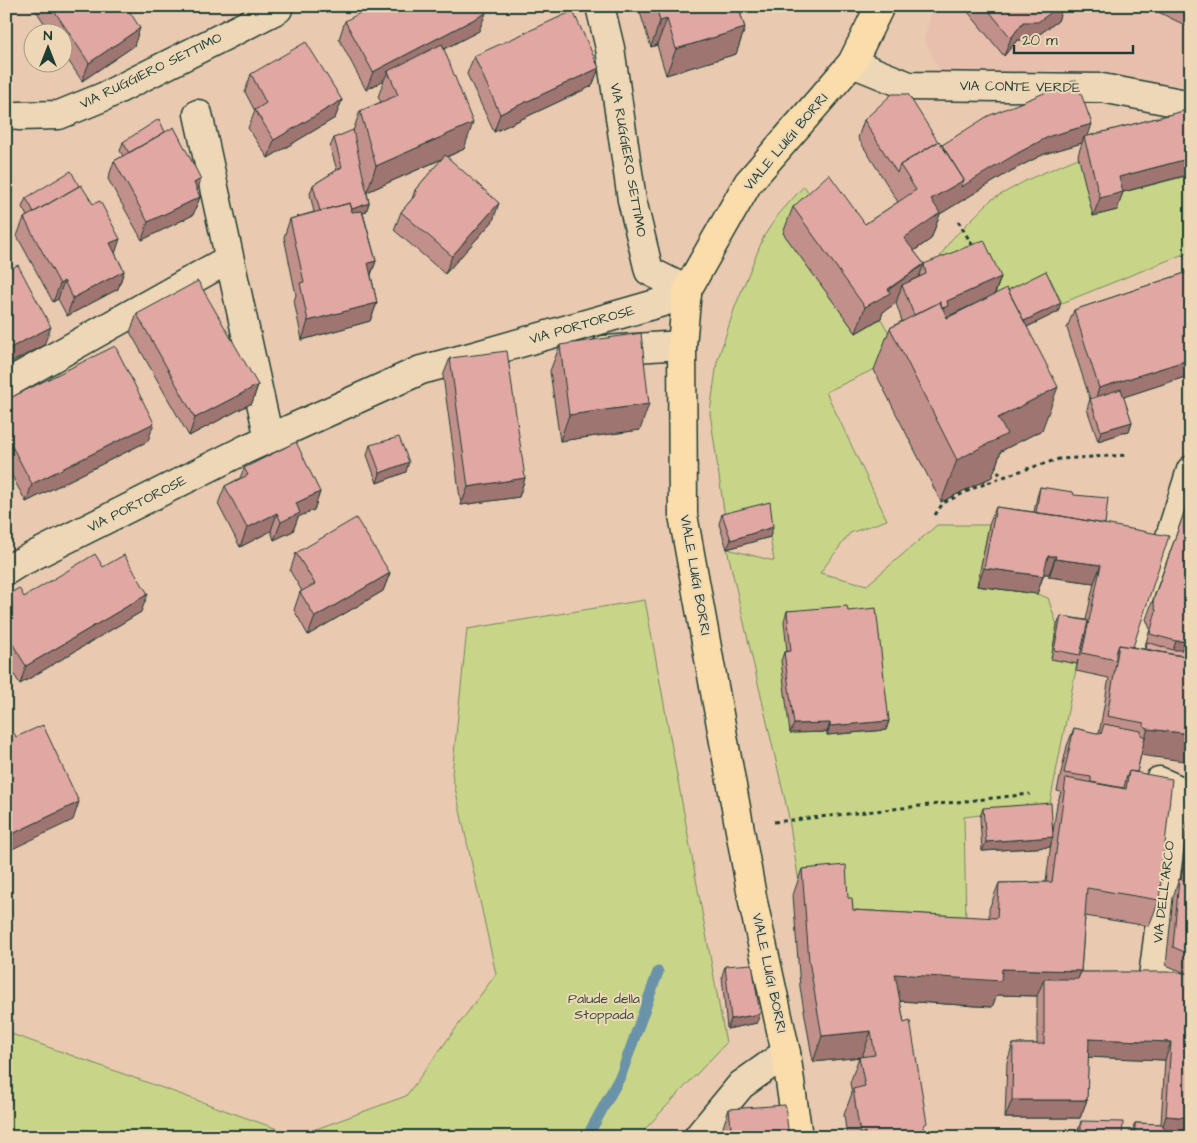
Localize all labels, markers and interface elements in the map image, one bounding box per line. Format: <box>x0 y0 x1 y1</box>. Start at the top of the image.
north arrow <box>22 22 72 72</box>
scale bar <box>1014 22 1133 54</box>
text: N <box>44 26 53 46</box>
street label: VIA RUGGIERO SETTIMO <box>77 28 225 114</box>
text: 20 m <box>1022 30 1058 51</box>
street label: VIA CONTE VERDE <box>960 76 1081 98</box>
street label: VIA RUGGIERO SETTIMO <box>605 82 651 238</box>
street label: VIALE LUIGI BORRI <box>739 89 833 195</box>
street label: VIA PORTOROSE <box>527 300 638 350</box>
street label: VIA PORTOROSE <box>84 470 191 538</box>
street label: VIALE LUIGI BORRI <box>675 513 715 637</box>
street label: VIA DELL'ARCO <box>1148 840 1180 944</box>
street label: VIALE LUIGI BORRI <box>747 911 791 1035</box>
park label: Palude della Stoppada <box>568 989 640 1025</box>

